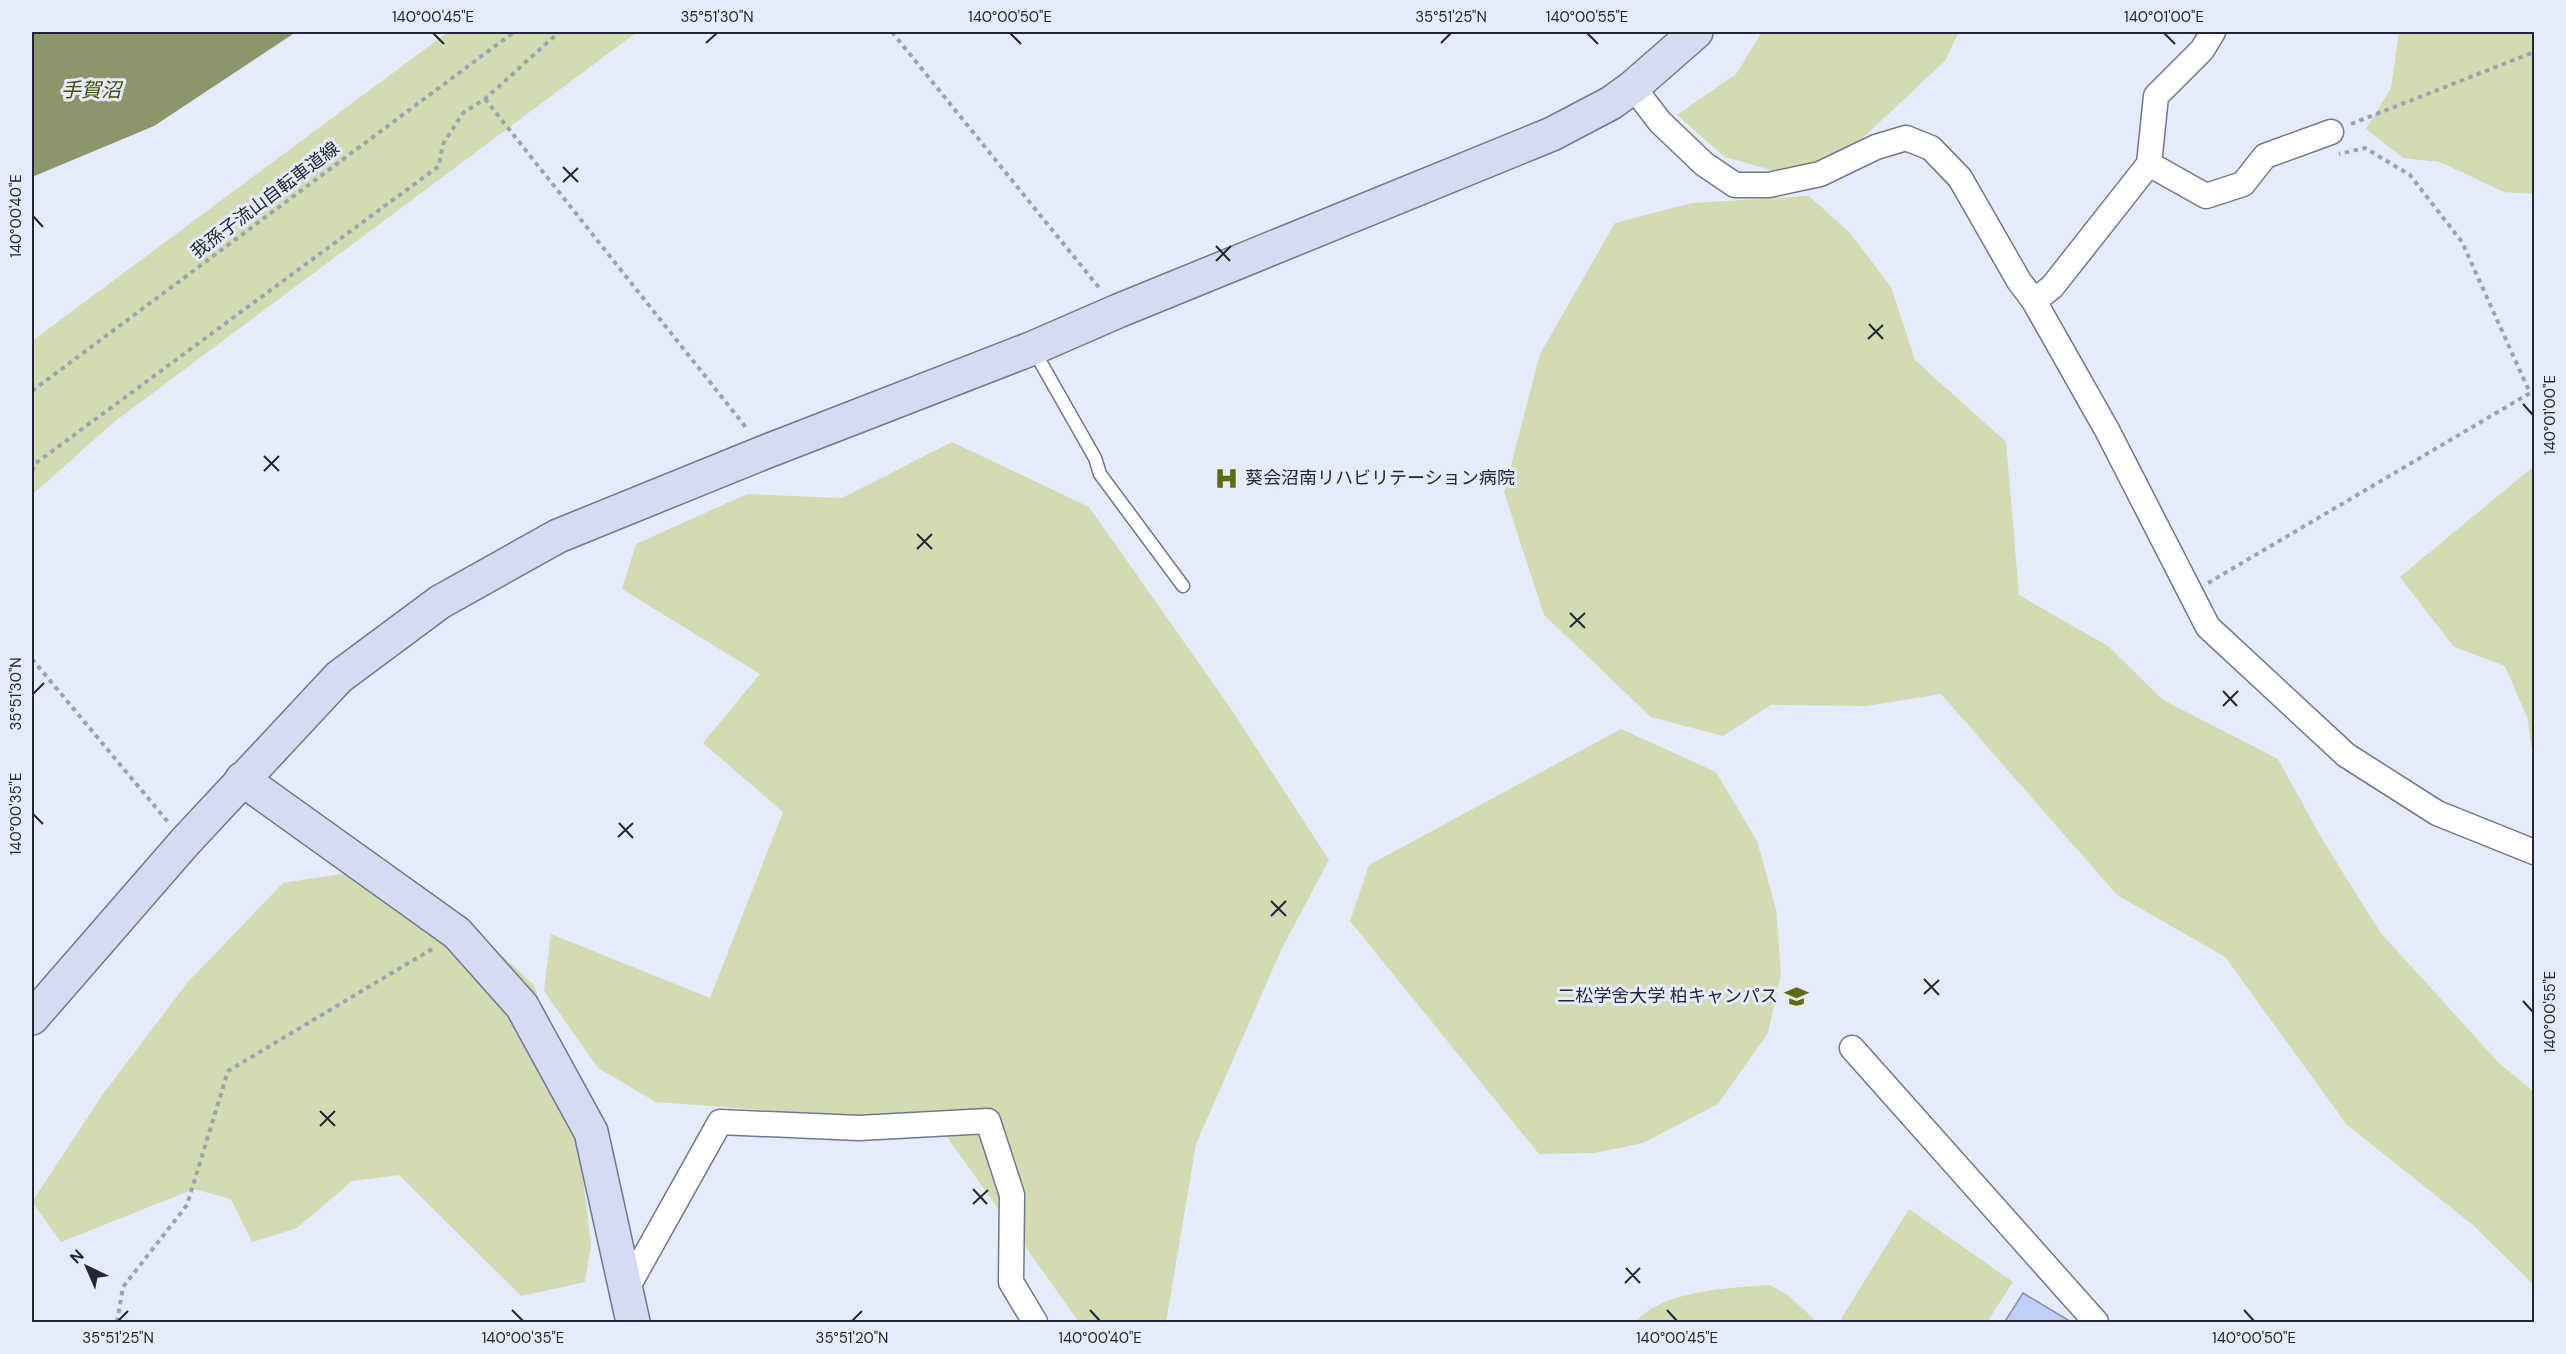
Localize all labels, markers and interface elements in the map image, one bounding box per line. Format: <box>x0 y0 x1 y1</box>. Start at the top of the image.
text: 140°00'45"E <box>392 7 474 27</box>
text: 35°51'30"N <box>680 7 754 27</box>
text: 140°00'50"E <box>968 7 1052 27</box>
text: 35°51'25"N <box>1415 7 1487 27</box>
text: 140°00'55"E <box>1546 7 1628 27</box>
text: 140°01'00"E <box>2124 7 2204 27</box>
water label: 手賀沼 <box>61 77 124 103</box>
street label: 我孫子流山自転車道線 <box>186 136 344 264</box>
text: 140°00'40"E <box>6 174 26 258</box>
text: 140°01'00"E <box>2540 375 2560 455</box>
hospital icon: 葵会沼南リハビリテーション病院 <box>1214 465 1240 491</box>
place label: 葵会沼南リハビリテーション病院 <box>1245 466 1515 490</box>
text: 35°51'30"N <box>6 657 26 731</box>
text: 140°00'35"E <box>6 773 26 855</box>
text: 140°00'55"E <box>2540 971 2560 1053</box>
school or university icon: 二松学舍大学 柏キャンパス <box>1783 983 1809 1009</box>
place label: 二松学舍大学 柏キャンパス <box>1557 984 1778 1008</box>
north arrow <box>57 1237 117 1297</box>
text: N <box>65 1245 88 1268</box>
text: 35°51'25"N <box>82 1328 154 1348</box>
text: 140°00'35"E <box>482 1328 564 1348</box>
text: 35°51'20"N <box>816 1328 888 1348</box>
text: 140°00'40"E <box>1058 1328 1142 1348</box>
text: 140°00'45"E <box>1636 1328 1718 1348</box>
text: 140°00'50"E <box>2212 1328 2296 1348</box>

